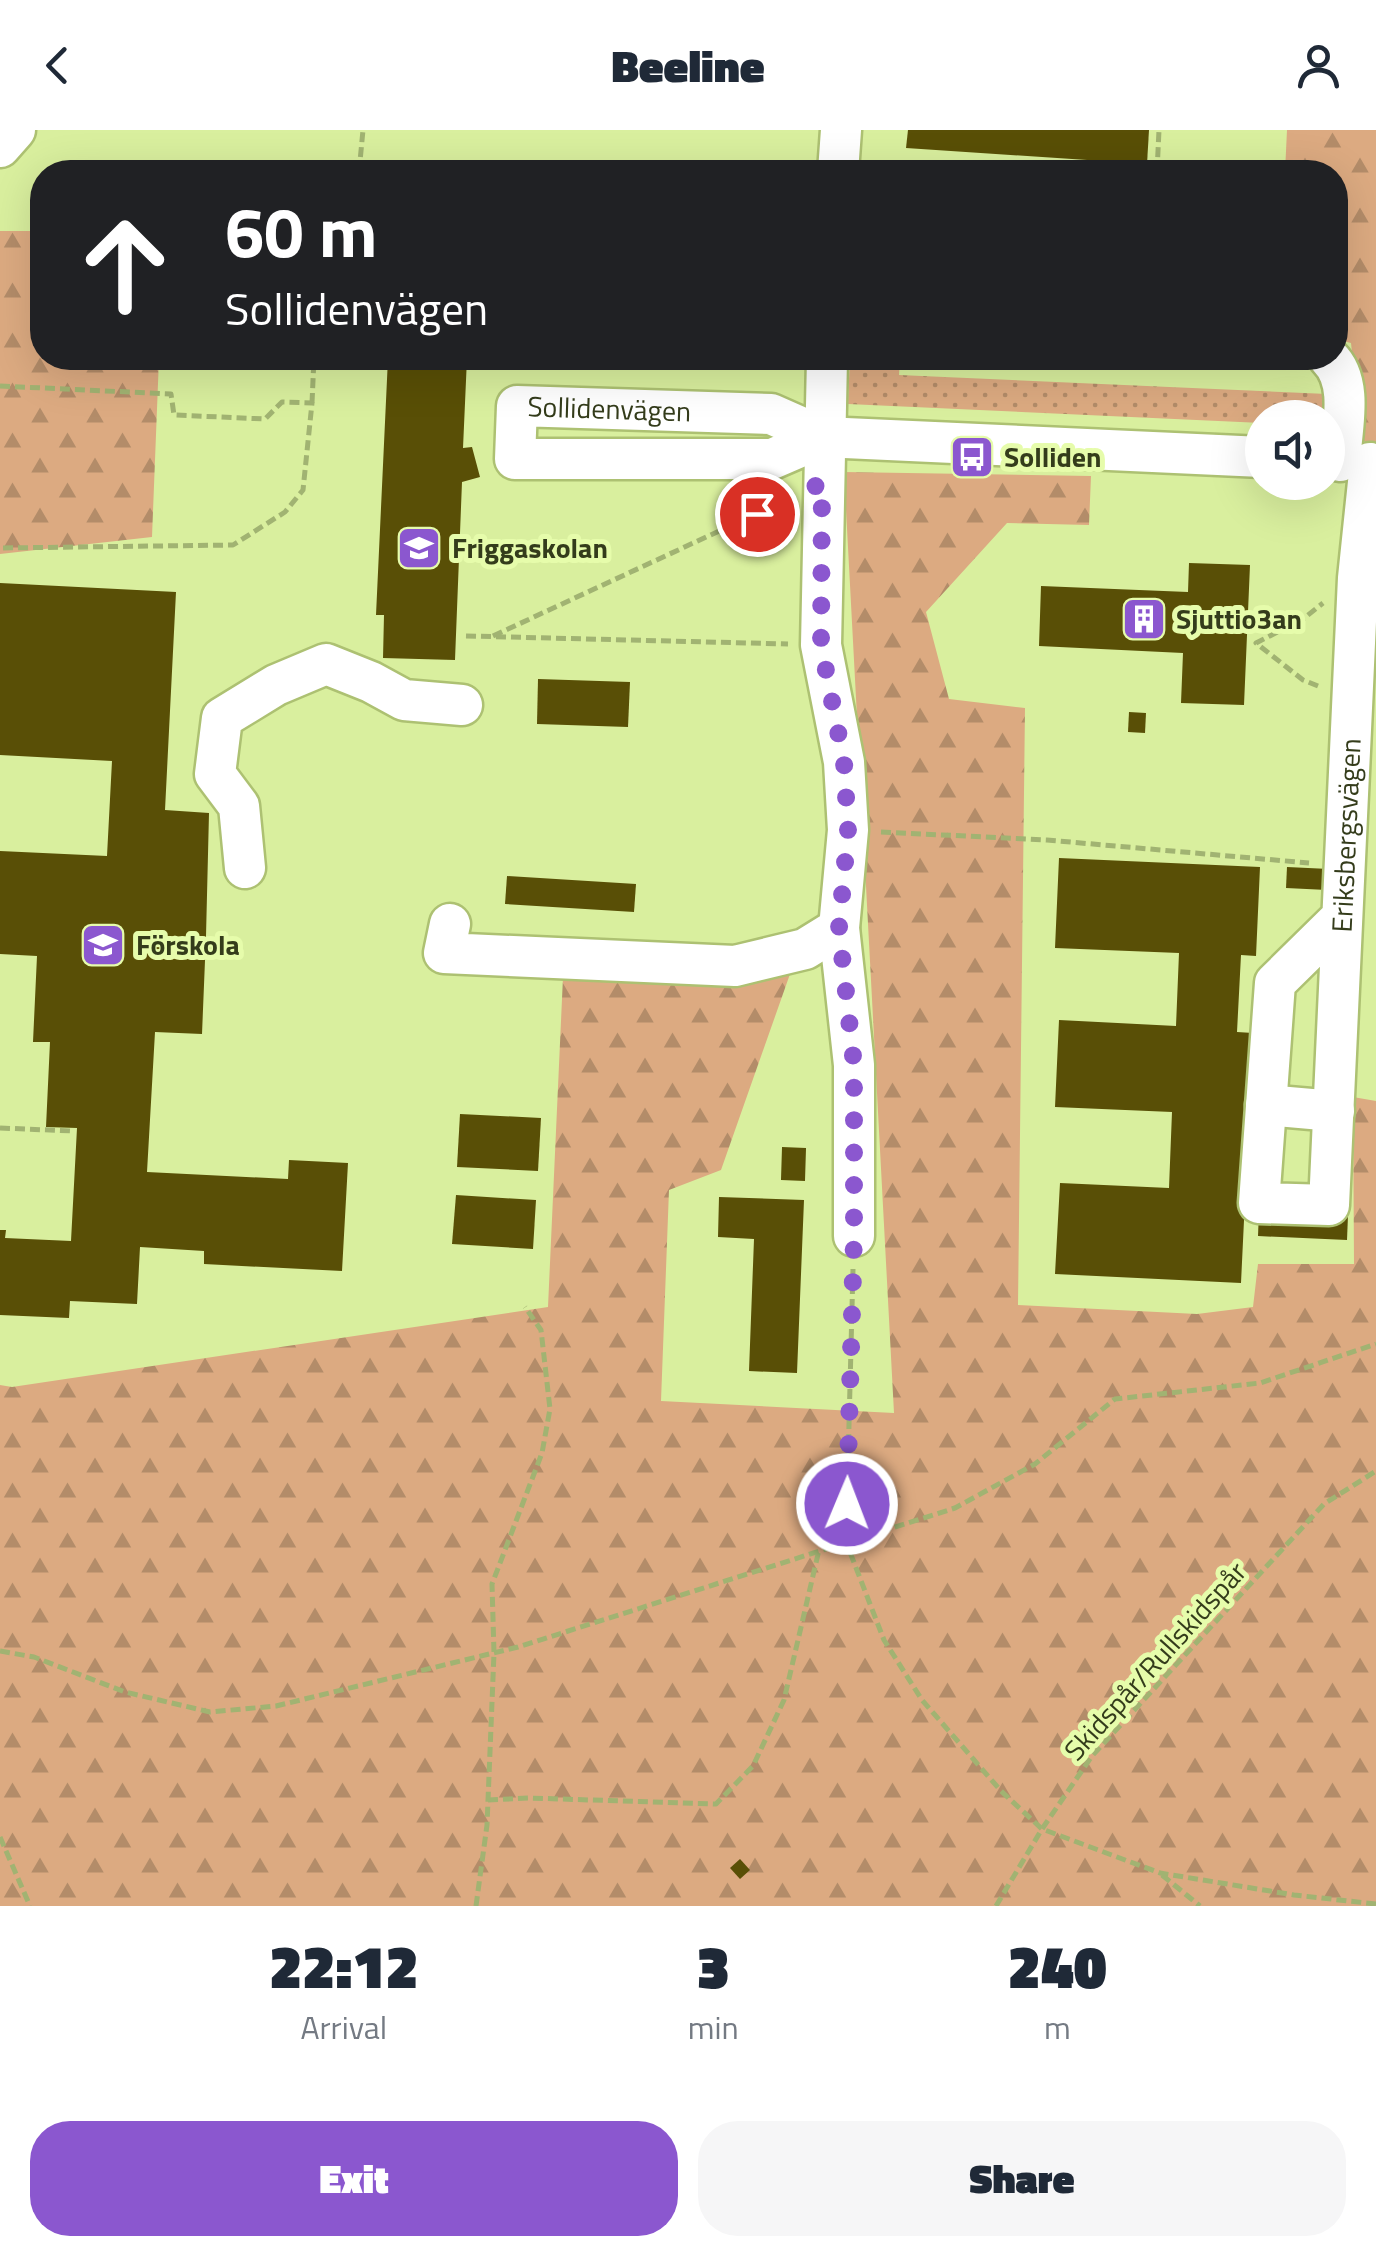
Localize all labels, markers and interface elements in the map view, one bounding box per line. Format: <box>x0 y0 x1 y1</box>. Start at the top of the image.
text: Beeline <box>611 31 765 99</box>
icon: back <box>30 38 85 93</box>
icon: person <box>1291 38 1346 93</box>
text: 60 m <box>225 178 378 284</box>
icon: ahead <box>60 200 190 330</box>
text: Sollidenvägen <box>225 274 488 342</box>
street label: Sollidenvägen <box>527 384 692 432</box>
map controls <box>1245 400 1345 500</box>
button: sound <box>1245 400 1345 500</box>
bus stop icon: Solliden <box>949 434 995 480</box>
place label: Solliden <box>1004 435 1102 478</box>
pin <box>715 472 800 557</box>
icon: arrive <box>730 487 785 542</box>
school or university icon: Friggaskolan <box>396 525 442 571</box>
place label: Friggaskolan <box>452 526 608 569</box>
building icon: Sjuttio3an <box>1121 596 1167 642</box>
place label: Sjuttio3an <box>1176 597 1302 640</box>
street label: Eriksbergsvägen <box>1320 737 1372 933</box>
school or university icon: Förskola <box>80 922 126 968</box>
place label: Förskola <box>136 923 240 966</box>
position arrow <box>795 1452 899 1556</box>
street label: Skidspår/Rullskidspår <box>1053 1551 1256 1770</box>
text: 22:12 <box>269 1920 418 2011</box>
text: 3 <box>697 1920 730 2011</box>
text: 240 <box>1008 1920 1107 2011</box>
text: Arrival <box>300 2003 387 2051</box>
text: min <box>688 2003 739 2051</box>
text: m <box>1044 2003 1071 2051</box>
button: Exit <box>30 2121 678 2236</box>
button: Share <box>698 2121 1346 2236</box>

